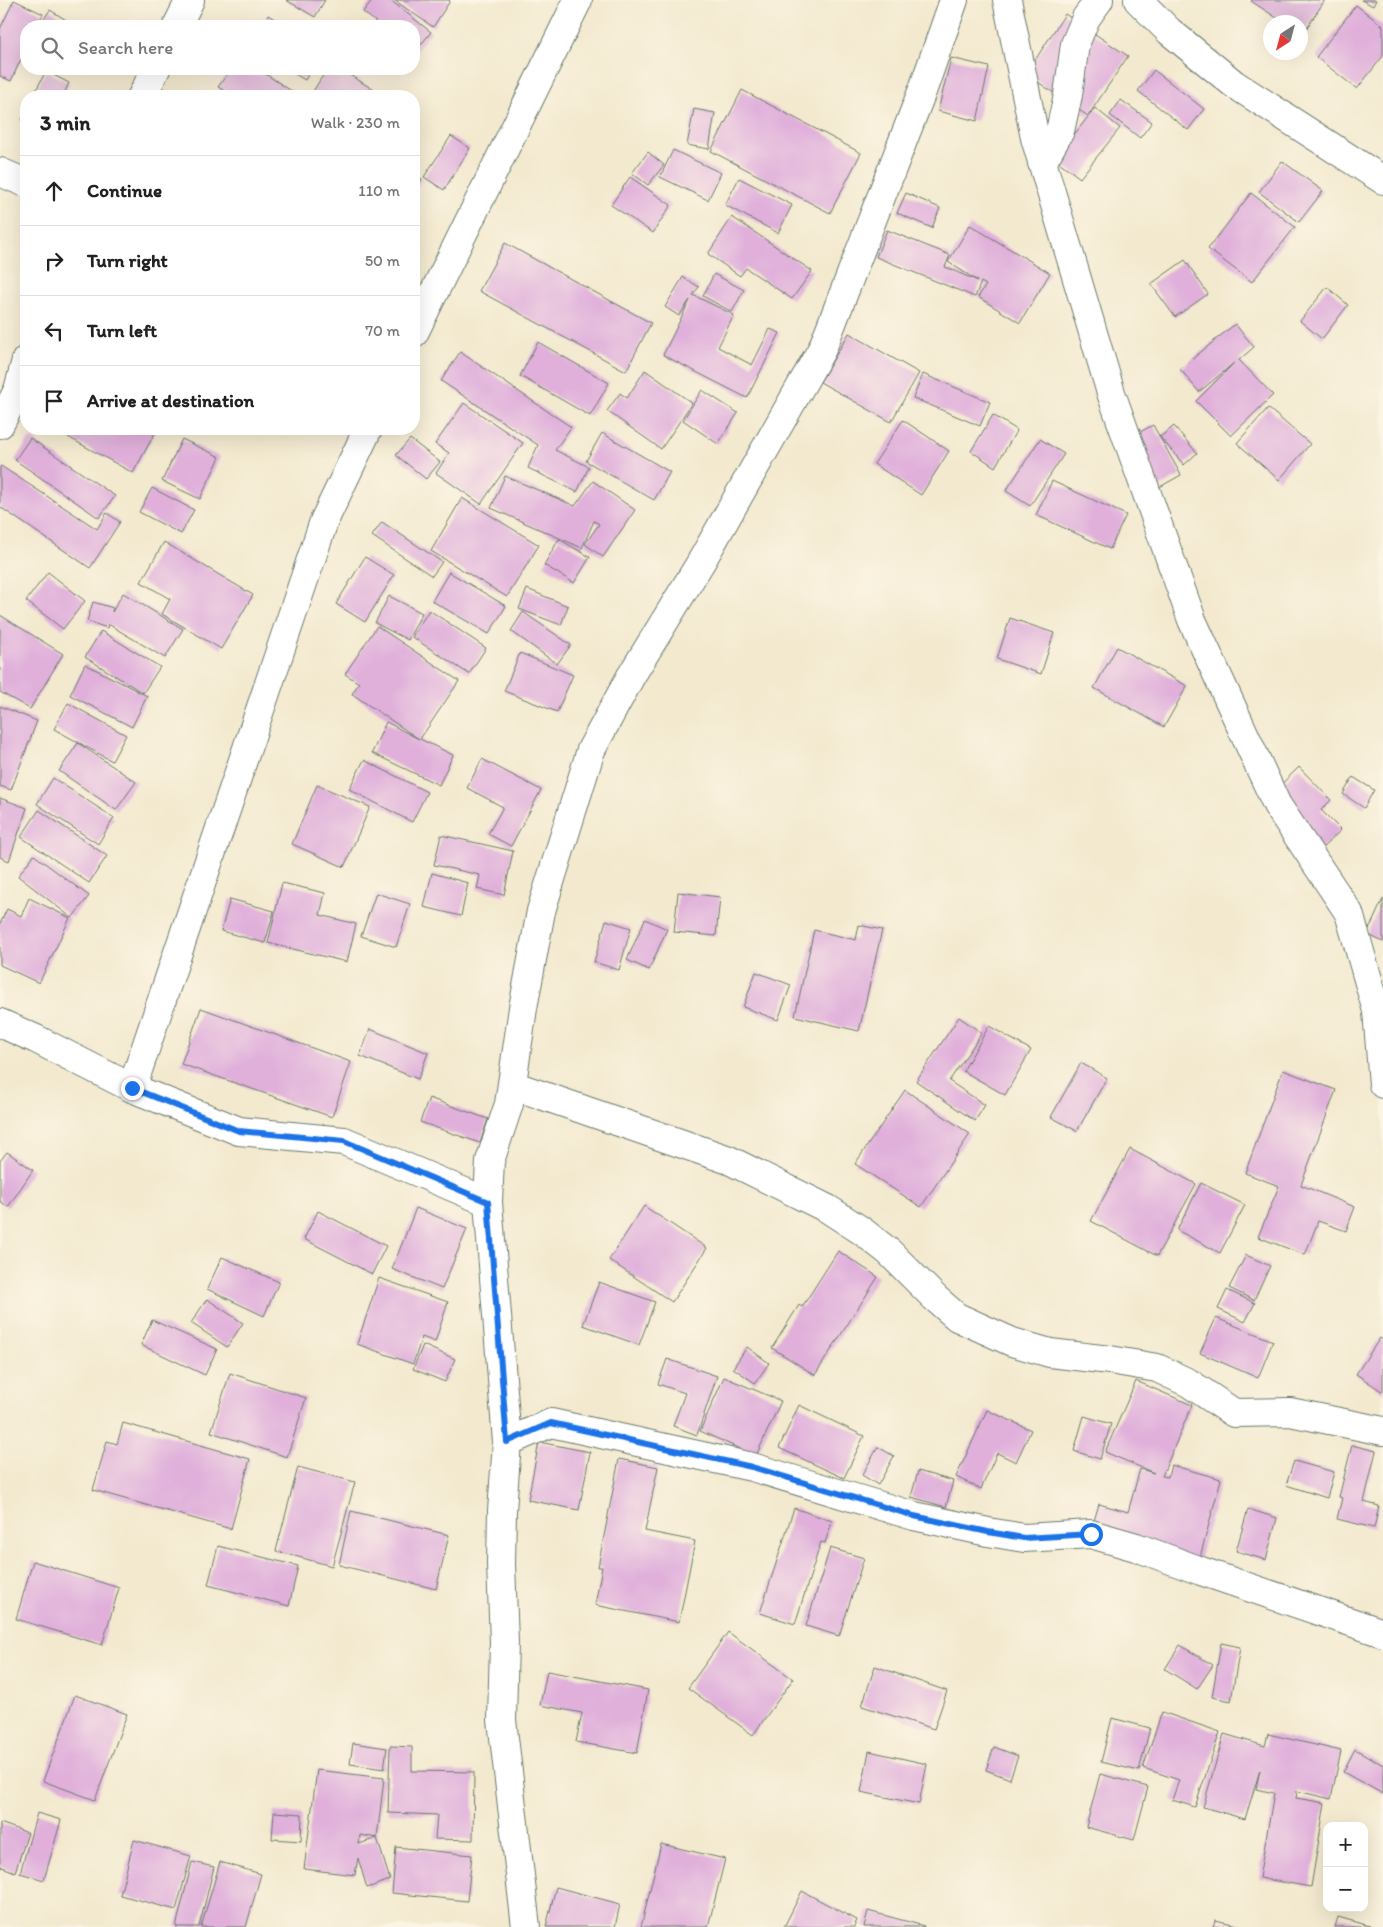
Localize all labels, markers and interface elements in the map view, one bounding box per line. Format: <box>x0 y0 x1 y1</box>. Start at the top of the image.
north arrow <box>1263 15 1308 60</box>
search box <box>20 20 420 75</box>
icon: search <box>38 34 66 62</box>
text: Search here <box>78 36 173 59</box>
text: 3 min <box>40 110 90 135</box>
text: Walk · 230 m <box>311 113 400 132</box>
icon: ahead <box>40 177 68 205</box>
text: Continue <box>87 179 162 202</box>
text: 110 m <box>358 181 400 200</box>
icon: right <box>40 247 68 275</box>
text: Turn right <box>87 249 168 272</box>
text: 50 m <box>365 251 400 270</box>
icon: left <box>40 317 68 345</box>
text: Turn left <box>87 319 157 342</box>
text: 70 m <box>365 321 400 340</box>
icon: arrive <box>40 387 68 415</box>
text: Arrive at destination <box>87 389 254 412</box>
route end <box>121 1077 144 1100</box>
route start <box>1080 1523 1103 1546</box>
map controls <box>1323 1822 1368 1912</box>
button: + <box>1323 1822 1368 1867</box>
button: − <box>1323 1867 1368 1912</box>

